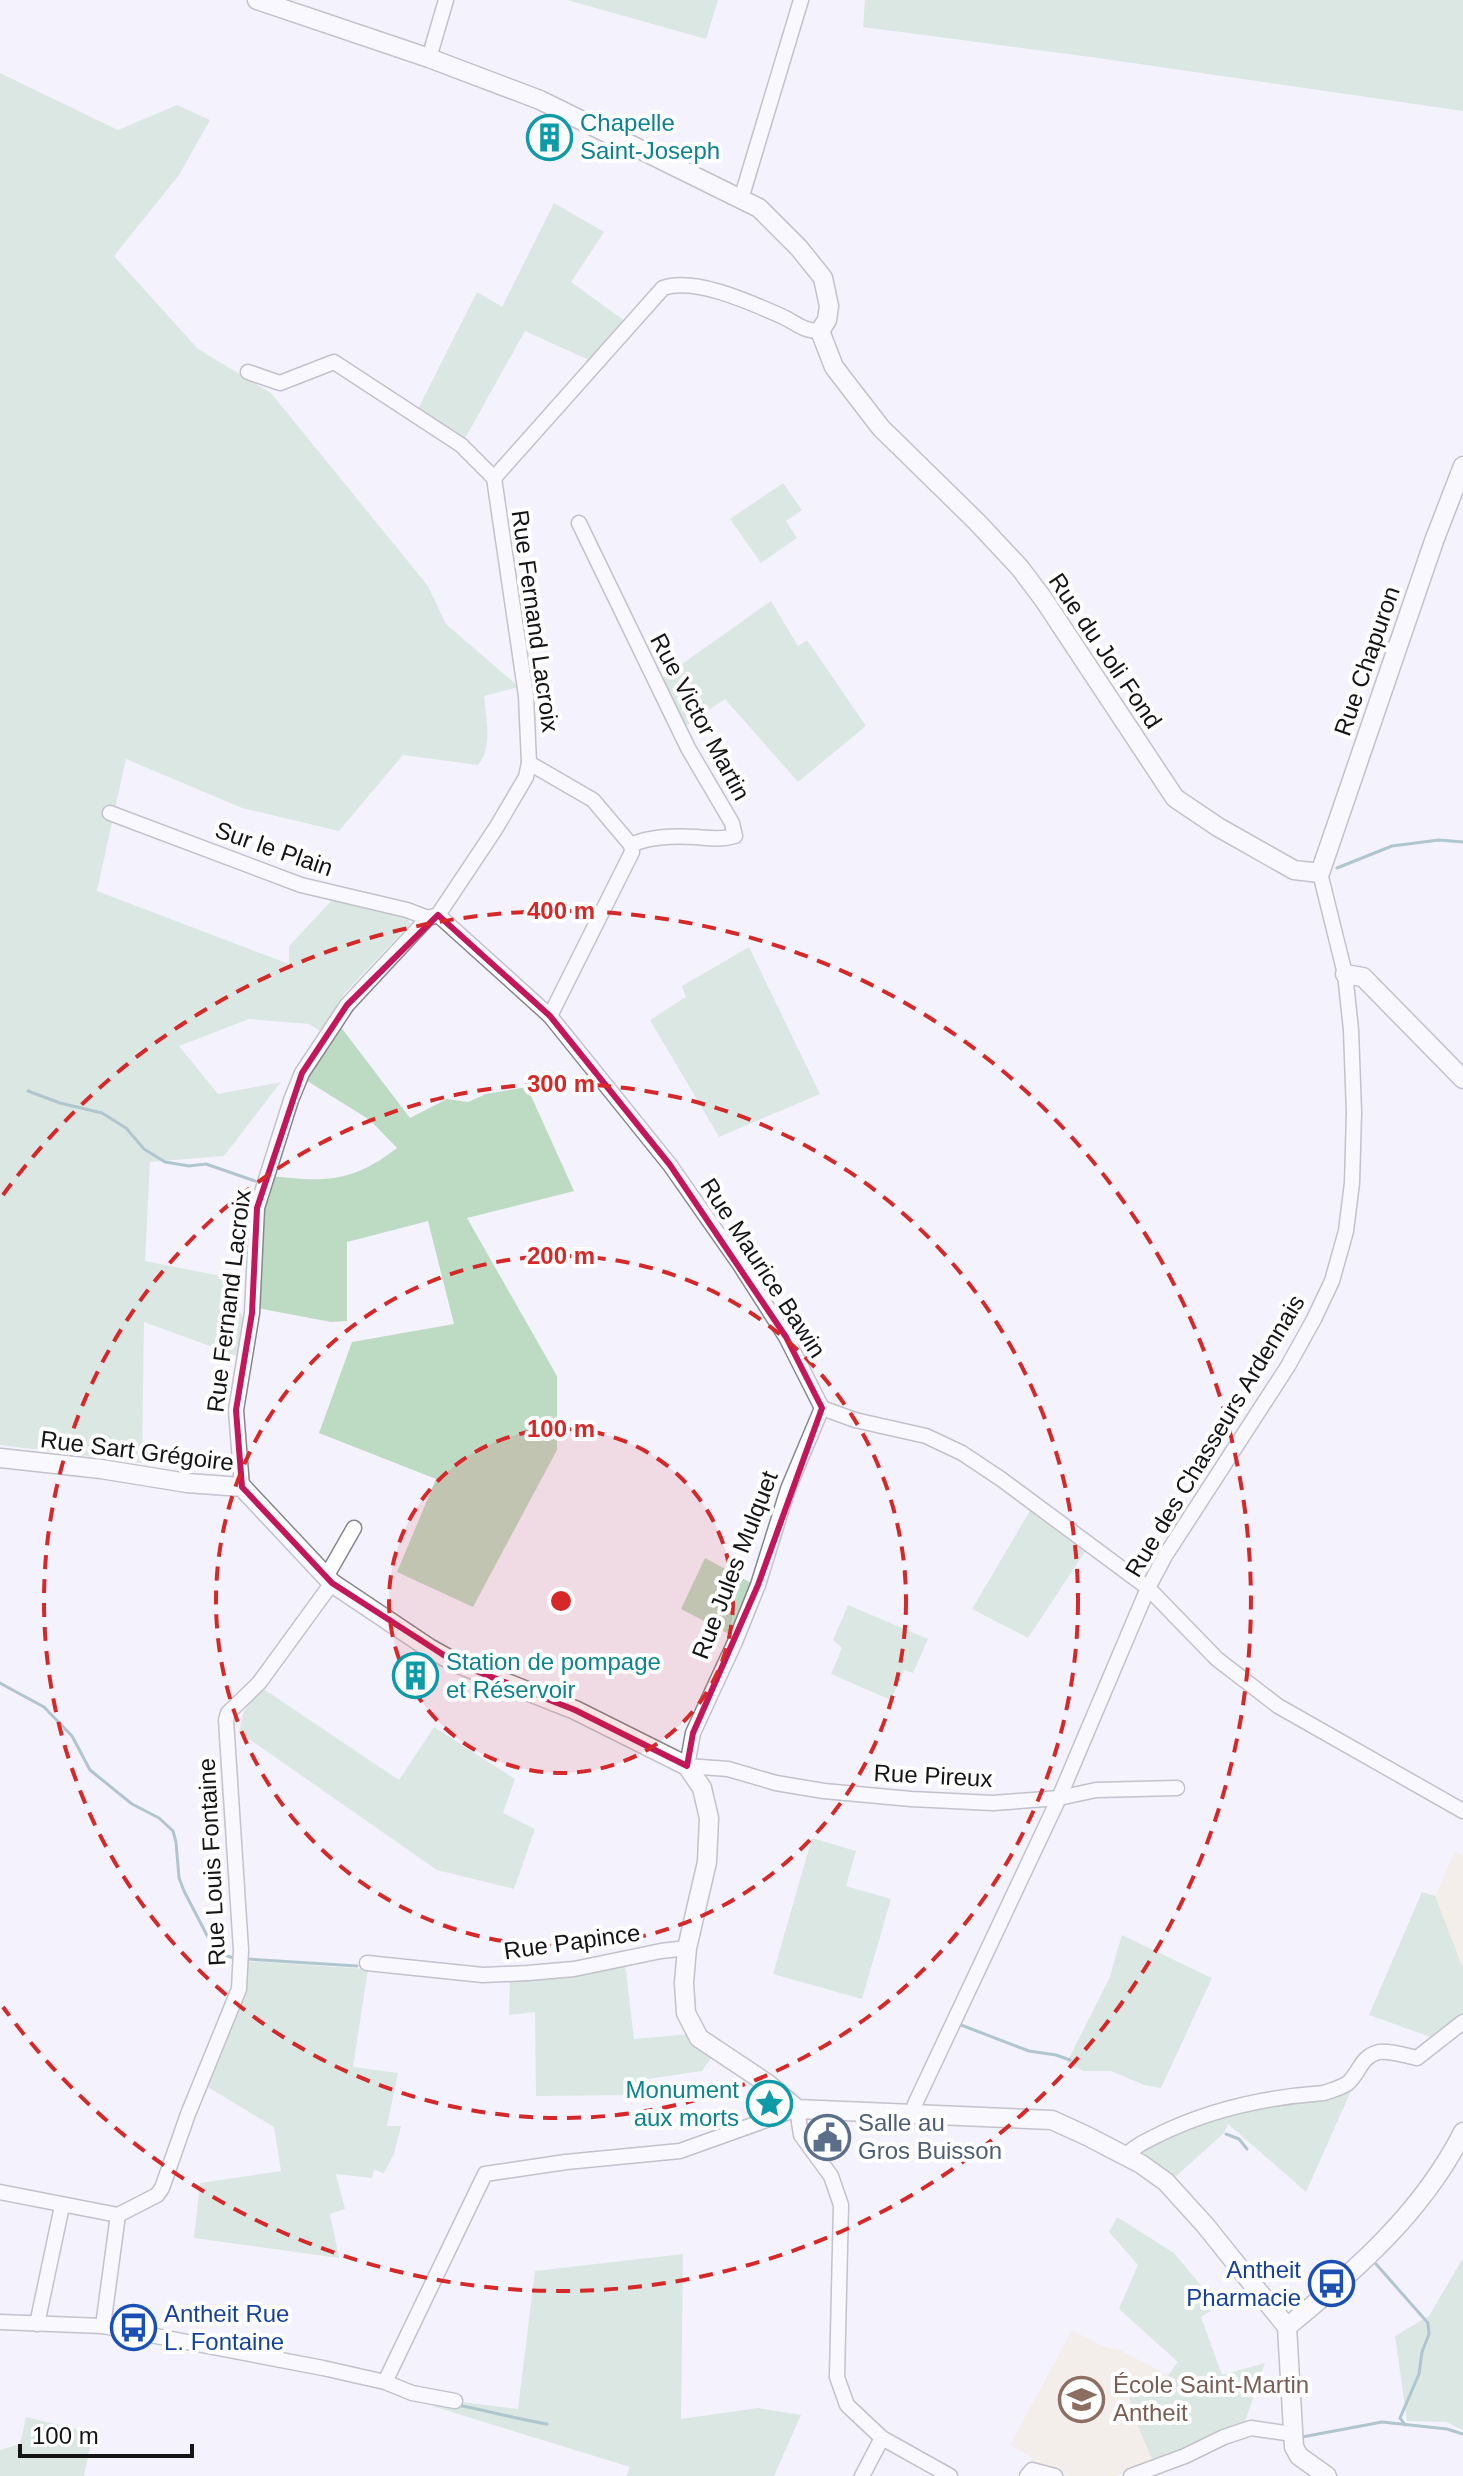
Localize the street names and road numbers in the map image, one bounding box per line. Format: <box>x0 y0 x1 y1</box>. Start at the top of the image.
street label: Rue Fernand Lacroix <box>507 508 564 734</box>
street label: Rue du Joli Fond <box>1043 568 1167 733</box>
street label: Rue Chapuron <box>1328 583 1405 739</box>
street label: Rue Victor Martin <box>645 629 756 805</box>
street label: Sur le Plain <box>212 816 337 881</box>
street label: Rue Maurice Bawin <box>695 1173 831 1362</box>
street label: Rue Fernand Lacroix <box>201 1188 256 1414</box>
street label: Rue des Chasseurs Ardennais <box>1120 1290 1310 1582</box>
street label: Rue Sart Grégoire <box>39 1425 235 1476</box>
street label: Rue Jules Mulquet <box>686 1467 783 1662</box>
street label: Rue Louis Fontaine <box>193 1757 230 1967</box>
street label: Rue Pireux <box>873 1759 993 1792</box>
street label: Rue Papince <box>502 1919 642 1964</box>

